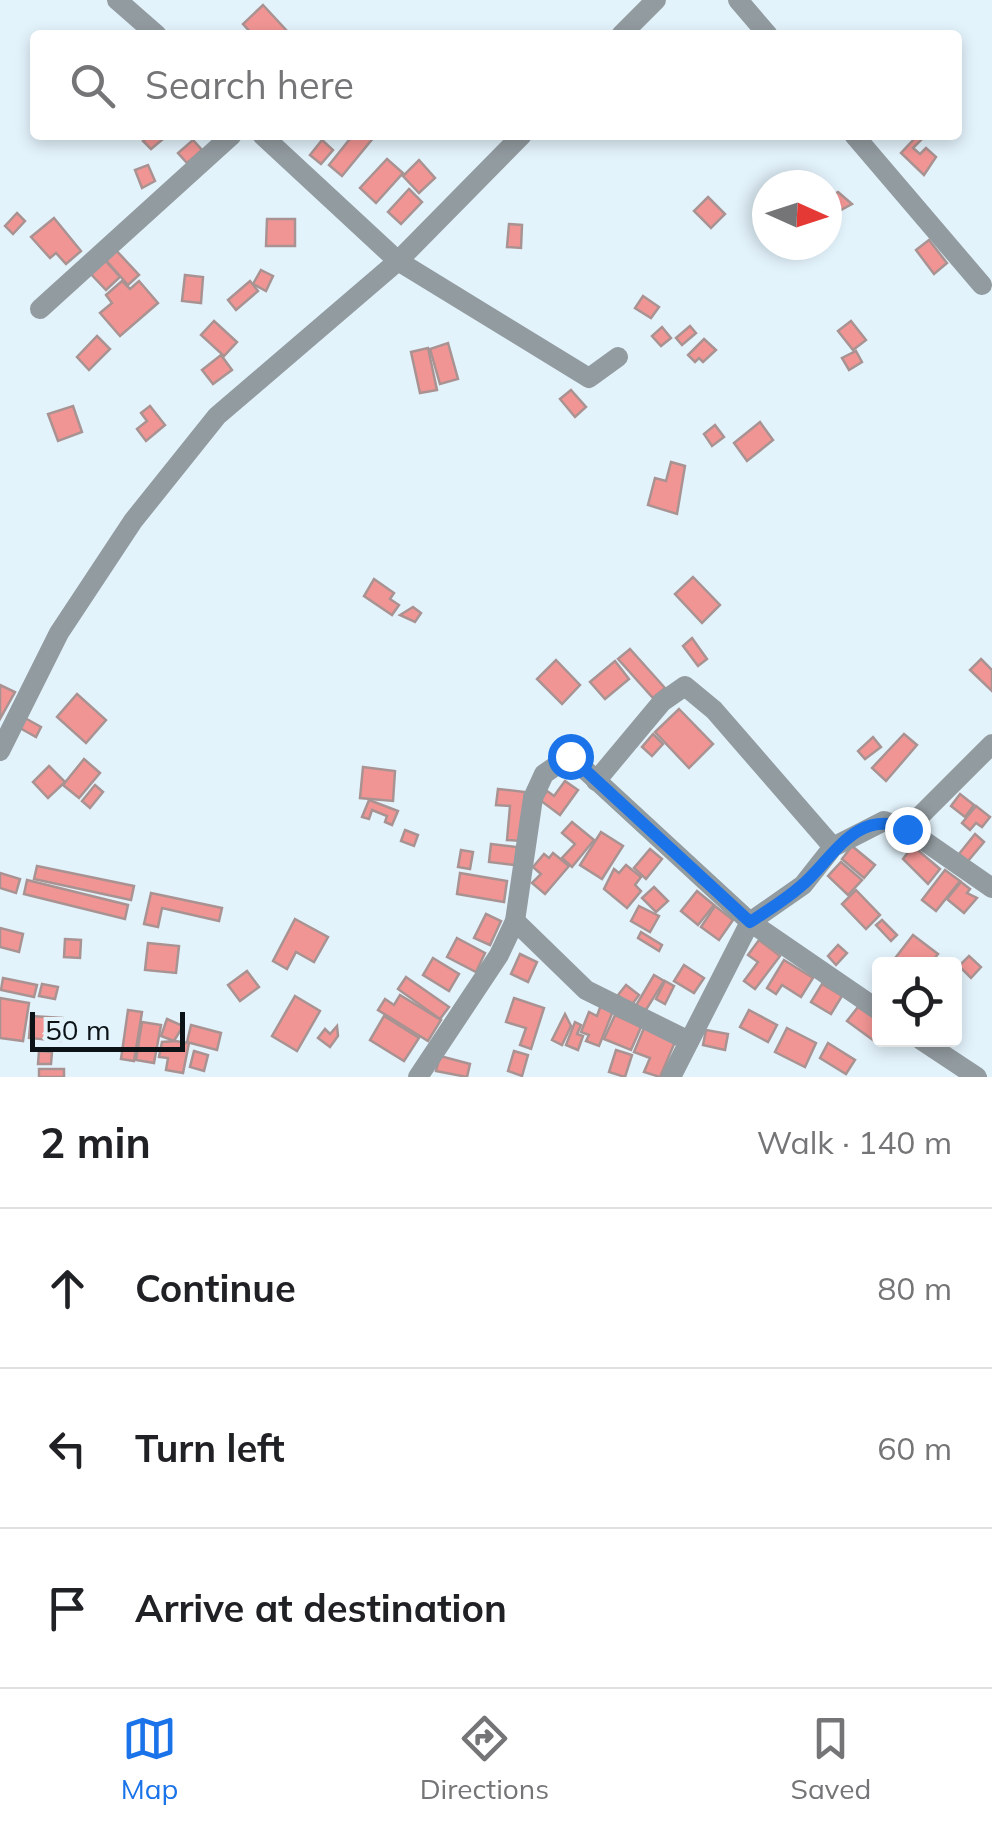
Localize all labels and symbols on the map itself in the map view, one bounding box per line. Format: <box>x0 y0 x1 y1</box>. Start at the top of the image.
north arrow <box>752 170 842 260</box>
route start <box>548 734 594 780</box>
route end <box>885 807 931 853</box>
scale bar <box>30 1007 185 1052</box>

